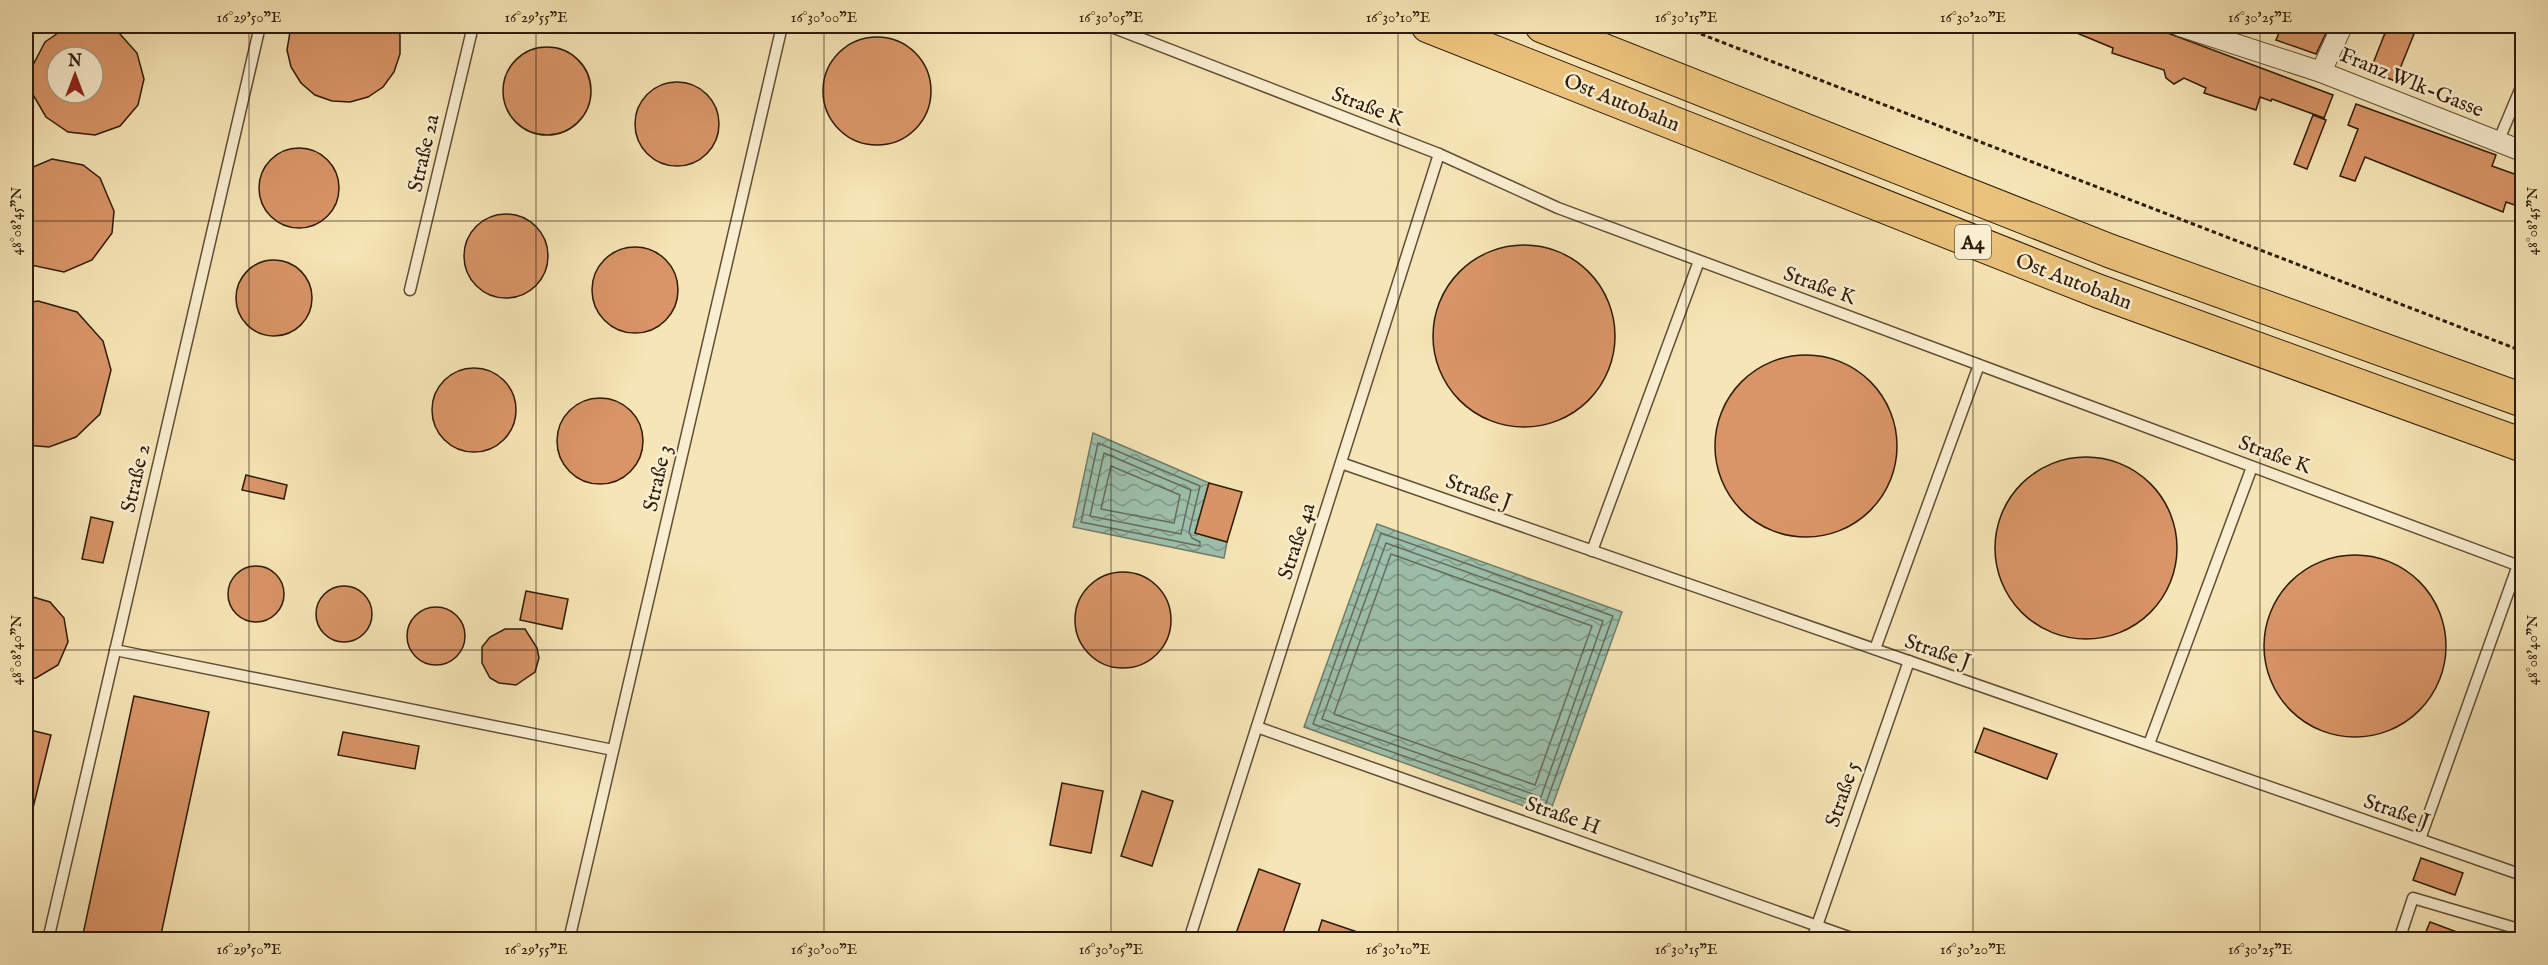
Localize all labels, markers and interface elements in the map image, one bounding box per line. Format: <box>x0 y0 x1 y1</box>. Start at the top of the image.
text: 16°29'50"E <box>217 8 281 27</box>
text: 16°29'55"E <box>504 8 568 27</box>
text: 16°30'00"E <box>791 8 857 27</box>
text: 16°30'05"E <box>1079 8 1143 27</box>
text: 16°30'10"E <box>1366 8 1430 27</box>
text: 16°30'15"E <box>1655 8 1717 27</box>
text: 16°30'20"E <box>1940 8 2006 27</box>
text: 16°30'25"E <box>2228 8 2292 27</box>
street label: Franz Wlk-Gasse <box>2335 42 2488 125</box>
north arrow <box>45 45 105 105</box>
text: N <box>67 52 82 72</box>
street label: Ost Autobahn <box>1559 68 1683 139</box>
street label: Straße K <box>1328 81 1408 134</box>
street label: Straße 2a <box>402 111 447 195</box>
text: 48°08'45"N <box>7 187 26 255</box>
text: 48°08'45"N <box>2523 187 2542 255</box>
road number: A4 <box>1955 225 1991 259</box>
street label: Ost Autobahn <box>2011 248 2136 317</box>
street label: Straße K <box>1780 261 1860 312</box>
street label: Straße K <box>2235 430 2315 481</box>
street label: Straße 2 <box>115 441 157 515</box>
street label: Straße 3 <box>638 442 679 514</box>
street label: Straße J <box>1442 469 1516 516</box>
street label: Straße 4a <box>1272 499 1323 583</box>
text: 48°08'40"N <box>7 615 26 685</box>
text: 48°08'40"N <box>2523 615 2542 685</box>
street label: Straße J <box>1901 629 1975 676</box>
street label: Straße 5 <box>1820 758 1867 831</box>
street label: Straße J <box>2360 789 2434 836</box>
street label: Straße H <box>1521 791 1604 842</box>
text: 16°29'50"E <box>217 940 281 959</box>
text: 16°29'55"E <box>504 940 568 959</box>
text: 16°30'00"E <box>791 940 857 959</box>
text: 16°30'05"E <box>1079 940 1143 959</box>
text: 16°30'10"E <box>1366 940 1430 959</box>
text: 16°30'15"E <box>1655 940 1717 959</box>
text: 16°30'20"E <box>1940 940 2006 959</box>
text: 16°30'25"E <box>2228 940 2292 959</box>

